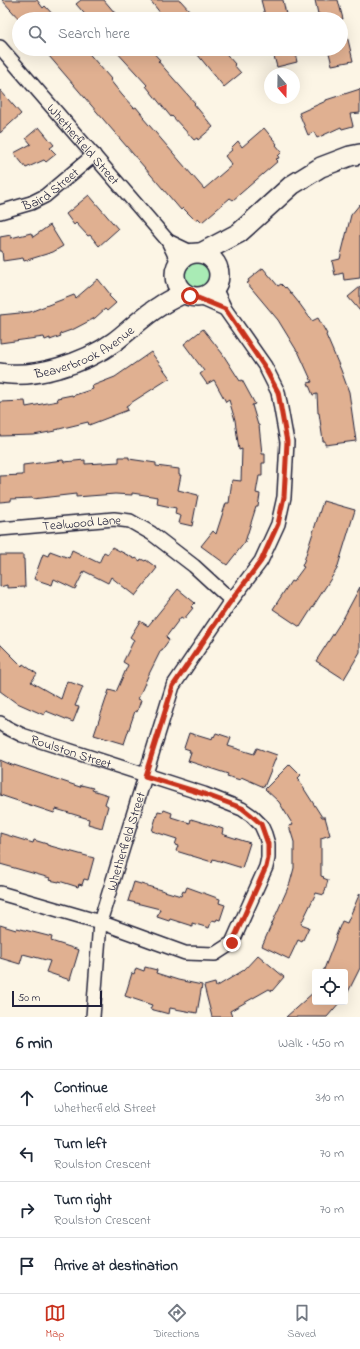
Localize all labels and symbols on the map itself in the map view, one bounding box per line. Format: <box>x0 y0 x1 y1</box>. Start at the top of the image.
north arrow <box>264 68 300 104</box>
street label: Whetherfield Street <box>42 100 124 190</box>
street label: Baird Street <box>19 163 84 216</box>
route start <box>181 287 199 305</box>
street label: Beaverbrook Avenue <box>32 321 139 384</box>
street label: Tealwood Lane <box>42 511 122 536</box>
street label: Roulston Street <box>28 730 114 775</box>
street label: Whetherfield Street <box>102 789 151 893</box>
route end <box>223 934 241 952</box>
scale bar <box>12 989 102 1008</box>

